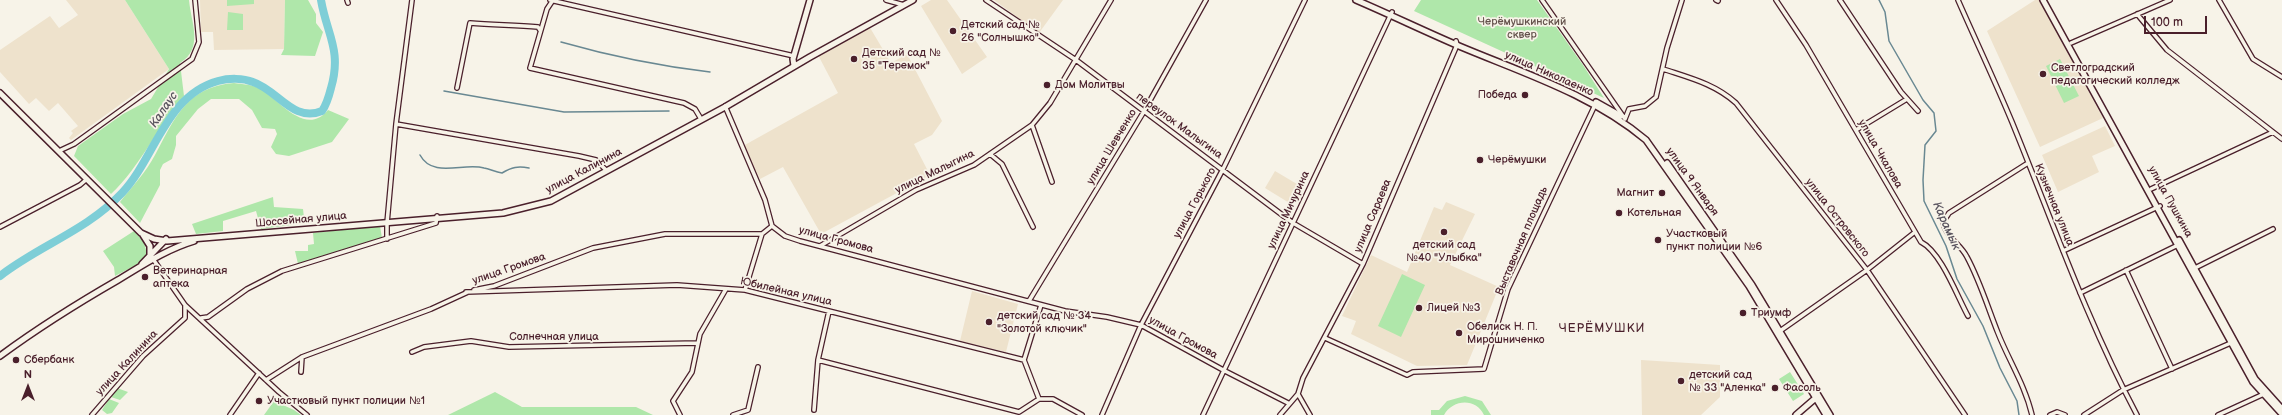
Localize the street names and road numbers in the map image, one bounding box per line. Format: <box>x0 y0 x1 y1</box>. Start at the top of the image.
street label: улица Николаенко <box>1503 49 1595 99</box>
street label: переулок Малыгина <box>1133 90 1225 162</box>
street label: улица Шевченко <box>1084 107 1140 187</box>
street label: улица Чкалова <box>1855 117 1905 191</box>
street label: улица Калинина <box>544 145 624 197</box>
street label: улица 9 Января <box>1663 145 1721 219</box>
street label: улица Малыгина <box>893 147 977 197</box>
street label: Кузнечная улица <box>2031 162 2077 248</box>
street label: улица Пушкина <box>2145 164 2195 240</box>
street label: улица Горького <box>1171 165 1219 241</box>
street label: улица Мичурина <box>1265 169 1313 251</box>
street label: улица Островского <box>1802 176 1872 260</box>
street label: улица Сараева <box>1352 177 1394 255</box>
street label: Выставочная площадь <box>1493 185 1551 297</box>
street label: Шоссейная улица <box>255 209 347 231</box>
street label: улица Громова <box>797 224 875 256</box>
street label: улица Громова <box>471 250 547 288</box>
street label: Юбилейная улица <box>739 275 833 309</box>
street label: улица Громова <box>1146 314 1220 362</box>
street label: улица Калинина <box>93 328 161 398</box>
street label: Солнечная улица <box>509 330 599 344</box>

